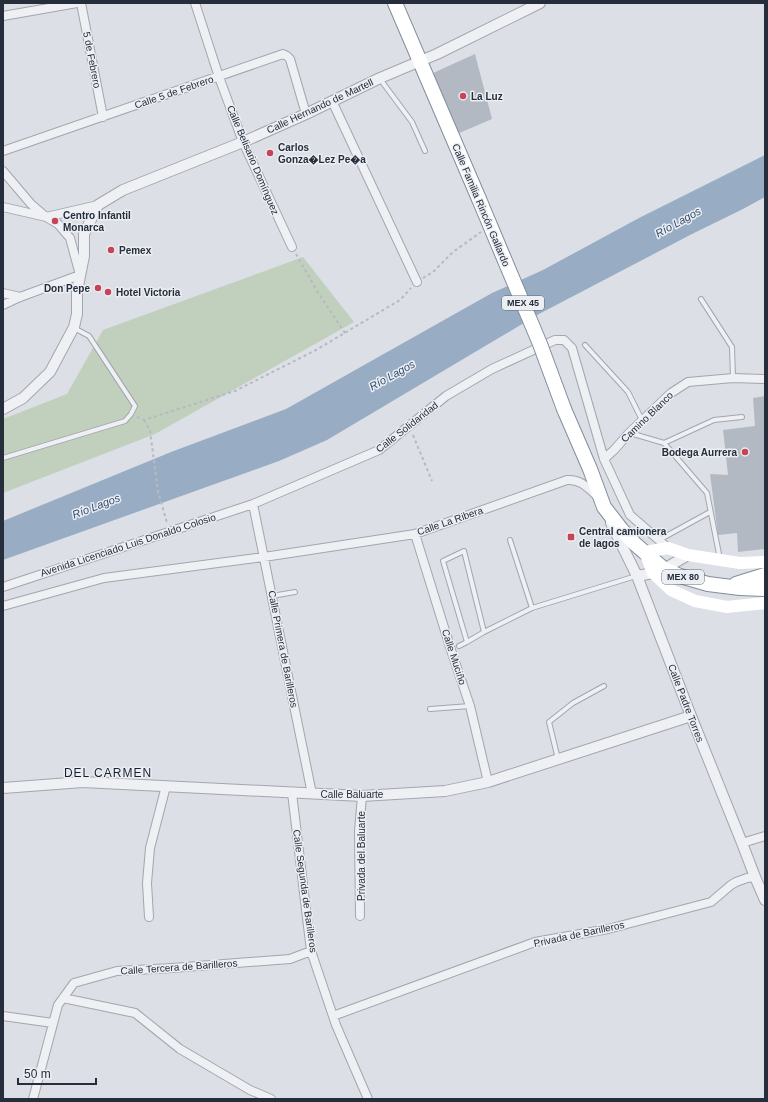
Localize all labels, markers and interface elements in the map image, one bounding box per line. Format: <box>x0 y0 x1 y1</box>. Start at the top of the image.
street label: 5 de Febrero <box>81 31 103 90</box>
street label: Calle 5 de Febrero <box>133 73 215 111</box>
street label: Calle Hernando de Martell <box>265 76 375 136</box>
marker: La Luz <box>458 91 468 101</box>
place label: La Luz <box>471 91 503 102</box>
street label: Calle Belisario Domínguez <box>225 104 281 216</box>
place label: Carlos Gonza�Lez Pe�a <box>278 142 366 165</box>
street label: Calle Familia Rincón Gallardo <box>450 142 512 268</box>
marker: Carlos Gonza�Lez Pe�a <box>265 148 275 158</box>
water label: Río Lagos <box>653 204 703 239</box>
place label: Centro Infantil Monarca <box>63 210 131 233</box>
marker: Centro Infantil Monarca <box>50 216 60 226</box>
marker: Pemex <box>106 245 116 255</box>
place label: Pemex <box>119 245 152 256</box>
place label: Don Pepe <box>44 283 90 294</box>
marker: Don Pepe <box>93 283 103 293</box>
marker: Hotel Victoria <box>103 287 113 297</box>
place label: Hotel Victoria <box>116 287 181 298</box>
road number: MEX 45 <box>502 296 544 310</box>
water label: Río Lagos <box>367 357 417 392</box>
street label: Camino Blanco <box>619 389 676 445</box>
street label: Calle Solidaridad <box>374 399 440 455</box>
place label: Bodega Aurrera <box>662 447 737 458</box>
marker: Bodega Aurrera <box>740 447 750 457</box>
water label: Río Lagos <box>70 491 122 521</box>
street label: Calle La Ribera <box>416 504 485 537</box>
street label: Avenida Licenciado Luis Donaldo Colosio <box>39 511 218 579</box>
place label: Central camionera de lagos <box>579 526 667 549</box>
marker: Central camionera de lagos <box>566 532 576 542</box>
road number: MEX 80 <box>662 570 704 584</box>
street label: Calle Primera de Barilleros <box>266 590 300 708</box>
street label: Calle Muciño <box>440 628 468 687</box>
street label: Calle Padre Torres <box>666 662 706 744</box>
district label: DEL CARMEN <box>64 766 152 780</box>
street label: Calle Baluarte <box>321 789 384 800</box>
street label: Privada del Baluarte <box>356 811 367 901</box>
street label: Calle Segunda de Barilleros <box>291 829 319 953</box>
street label: Privada de Barilleros <box>533 919 625 949</box>
street label: Calle Tercera de Barilleros <box>120 957 238 977</box>
scale bar <box>18 1060 96 1086</box>
text: 50 m <box>24 1067 51 1081</box>

